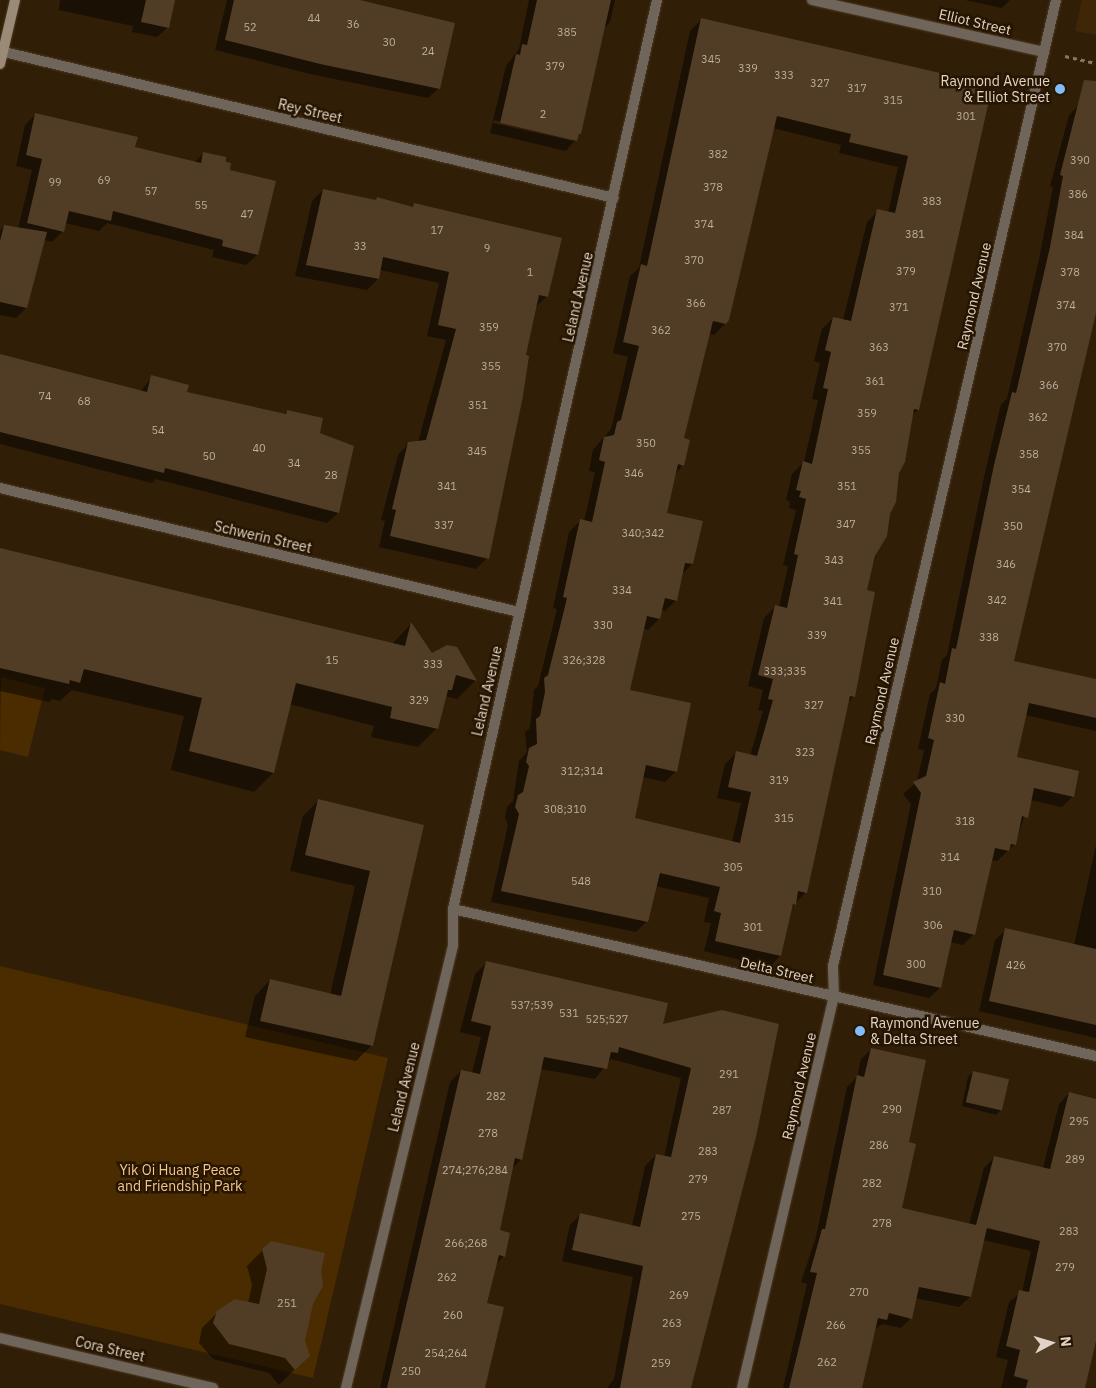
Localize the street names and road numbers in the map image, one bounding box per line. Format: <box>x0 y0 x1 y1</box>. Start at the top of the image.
street label: Elliot Street <box>937 6 1013 38</box>
street label: Rey Street <box>276 95 344 127</box>
street label: Raymond Avenue <box>954 241 994 351</box>
street label: Leland Avenue <box>559 250 597 344</box>
street label: Schwerin Street <box>213 518 313 556</box>
street label: Raymond Avenue <box>862 636 902 746</box>
street label: Leland Avenue <box>468 644 506 738</box>
street label: Delta Street <box>739 953 815 987</box>
street label: Raymond Avenue <box>779 1031 819 1141</box>
street label: Leland Avenue <box>385 1040 423 1134</box>
street label: Cora Street <box>74 1333 146 1365</box>

